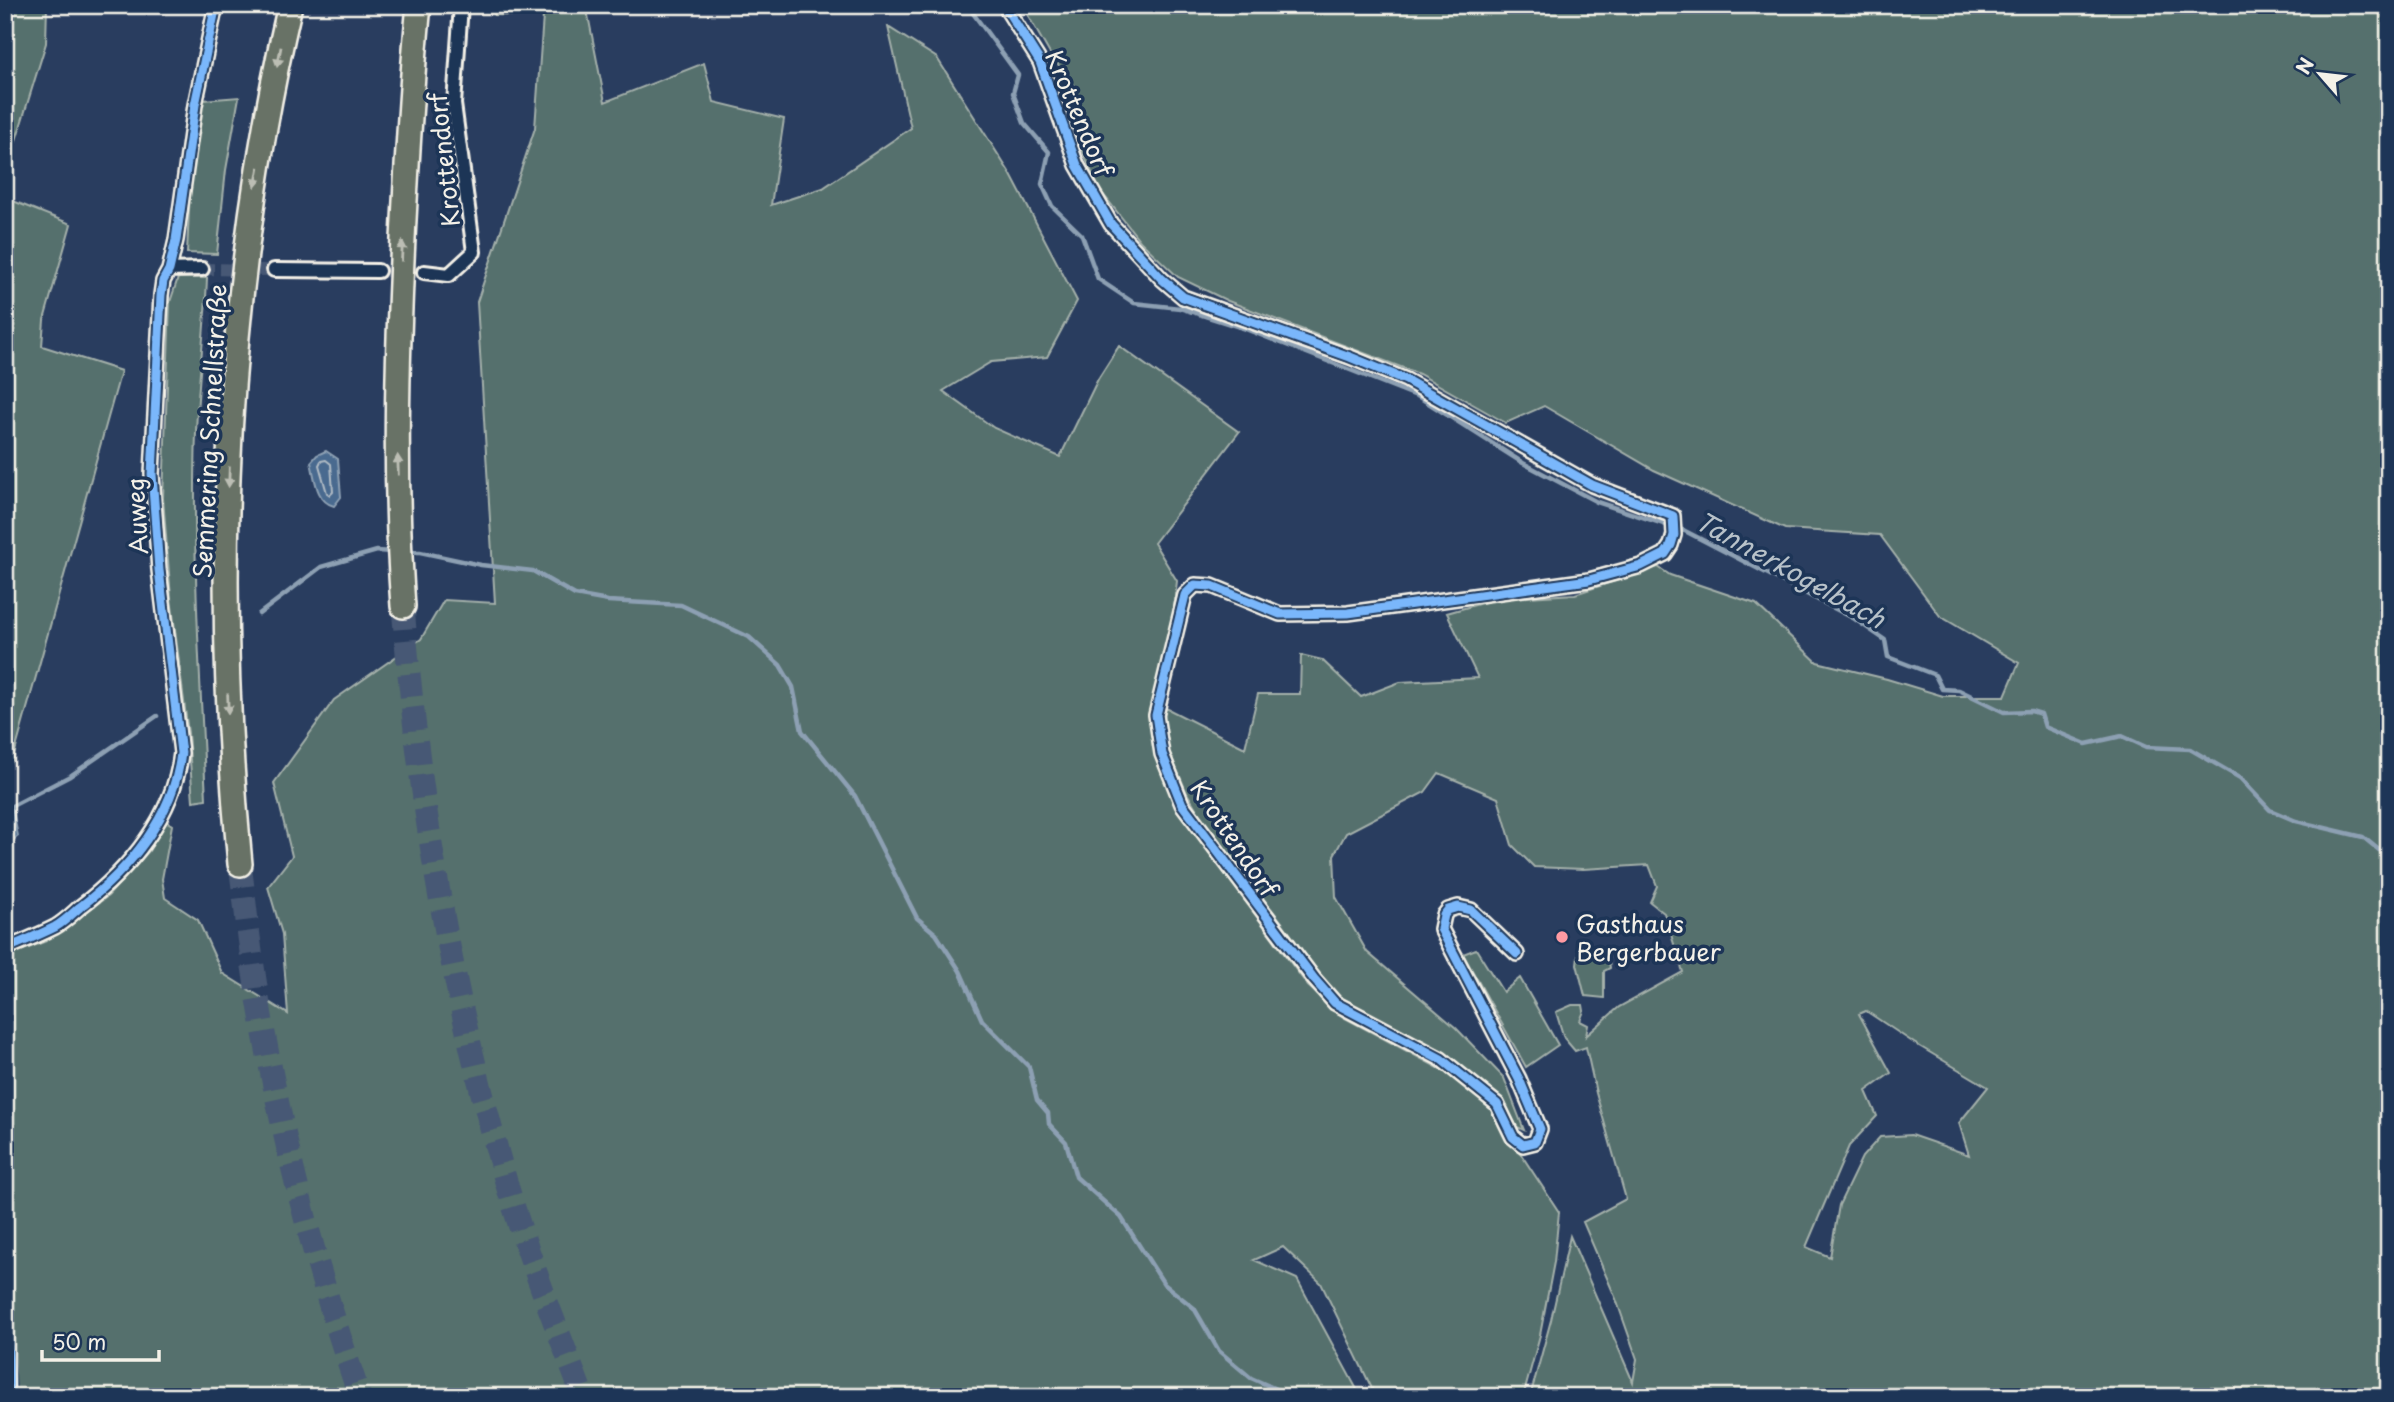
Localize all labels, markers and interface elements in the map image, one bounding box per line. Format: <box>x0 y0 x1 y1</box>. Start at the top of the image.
north arrow <box>2286 38 2356 108</box>
street label: Krottendorf <box>1037 44 1124 184</box>
one-way arrow <box>273 47 284 69</box>
text: N <box>2288 52 2320 79</box>
street label: Krottendorf <box>418 90 468 229</box>
one-way arrow <box>251 166 262 188</box>
one-way arrow <box>397 240 408 262</box>
street label: Semmering Schnellstraße <box>183 283 235 579</box>
one-way arrow <box>392 453 403 475</box>
one-way arrow <box>223 466 234 488</box>
street label: Auweg <box>116 477 156 555</box>
water label: Tannerkogelbach <box>1689 501 1894 638</box>
one-way arrow <box>222 693 233 715</box>
street label: Krottendorf <box>1182 772 1288 905</box>
place label: Gasthaus Bergerbauer <box>1576 905 1722 969</box>
marker: Gasthaus Bergerbauer <box>1554 929 1570 945</box>
scale bar <box>42 1318 159 1362</box>
text: 50 m <box>52 1325 106 1357</box>

